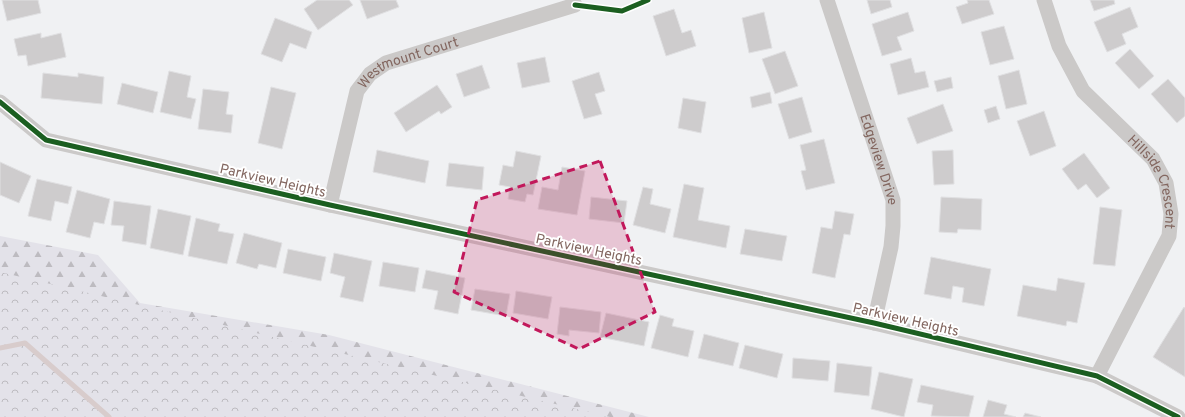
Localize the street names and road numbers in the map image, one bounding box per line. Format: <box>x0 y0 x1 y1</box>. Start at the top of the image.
street label: Westmount Court <box>355 34 461 92</box>
street label: Edgeview Drive <box>855 112 900 205</box>
street label: Hillside Crescent <box>1123 132 1178 230</box>
street label: Parkview Heights <box>218 161 327 202</box>
street label: Parkview Heights <box>534 231 643 270</box>
street label: Parkview Heights <box>851 300 960 341</box>

